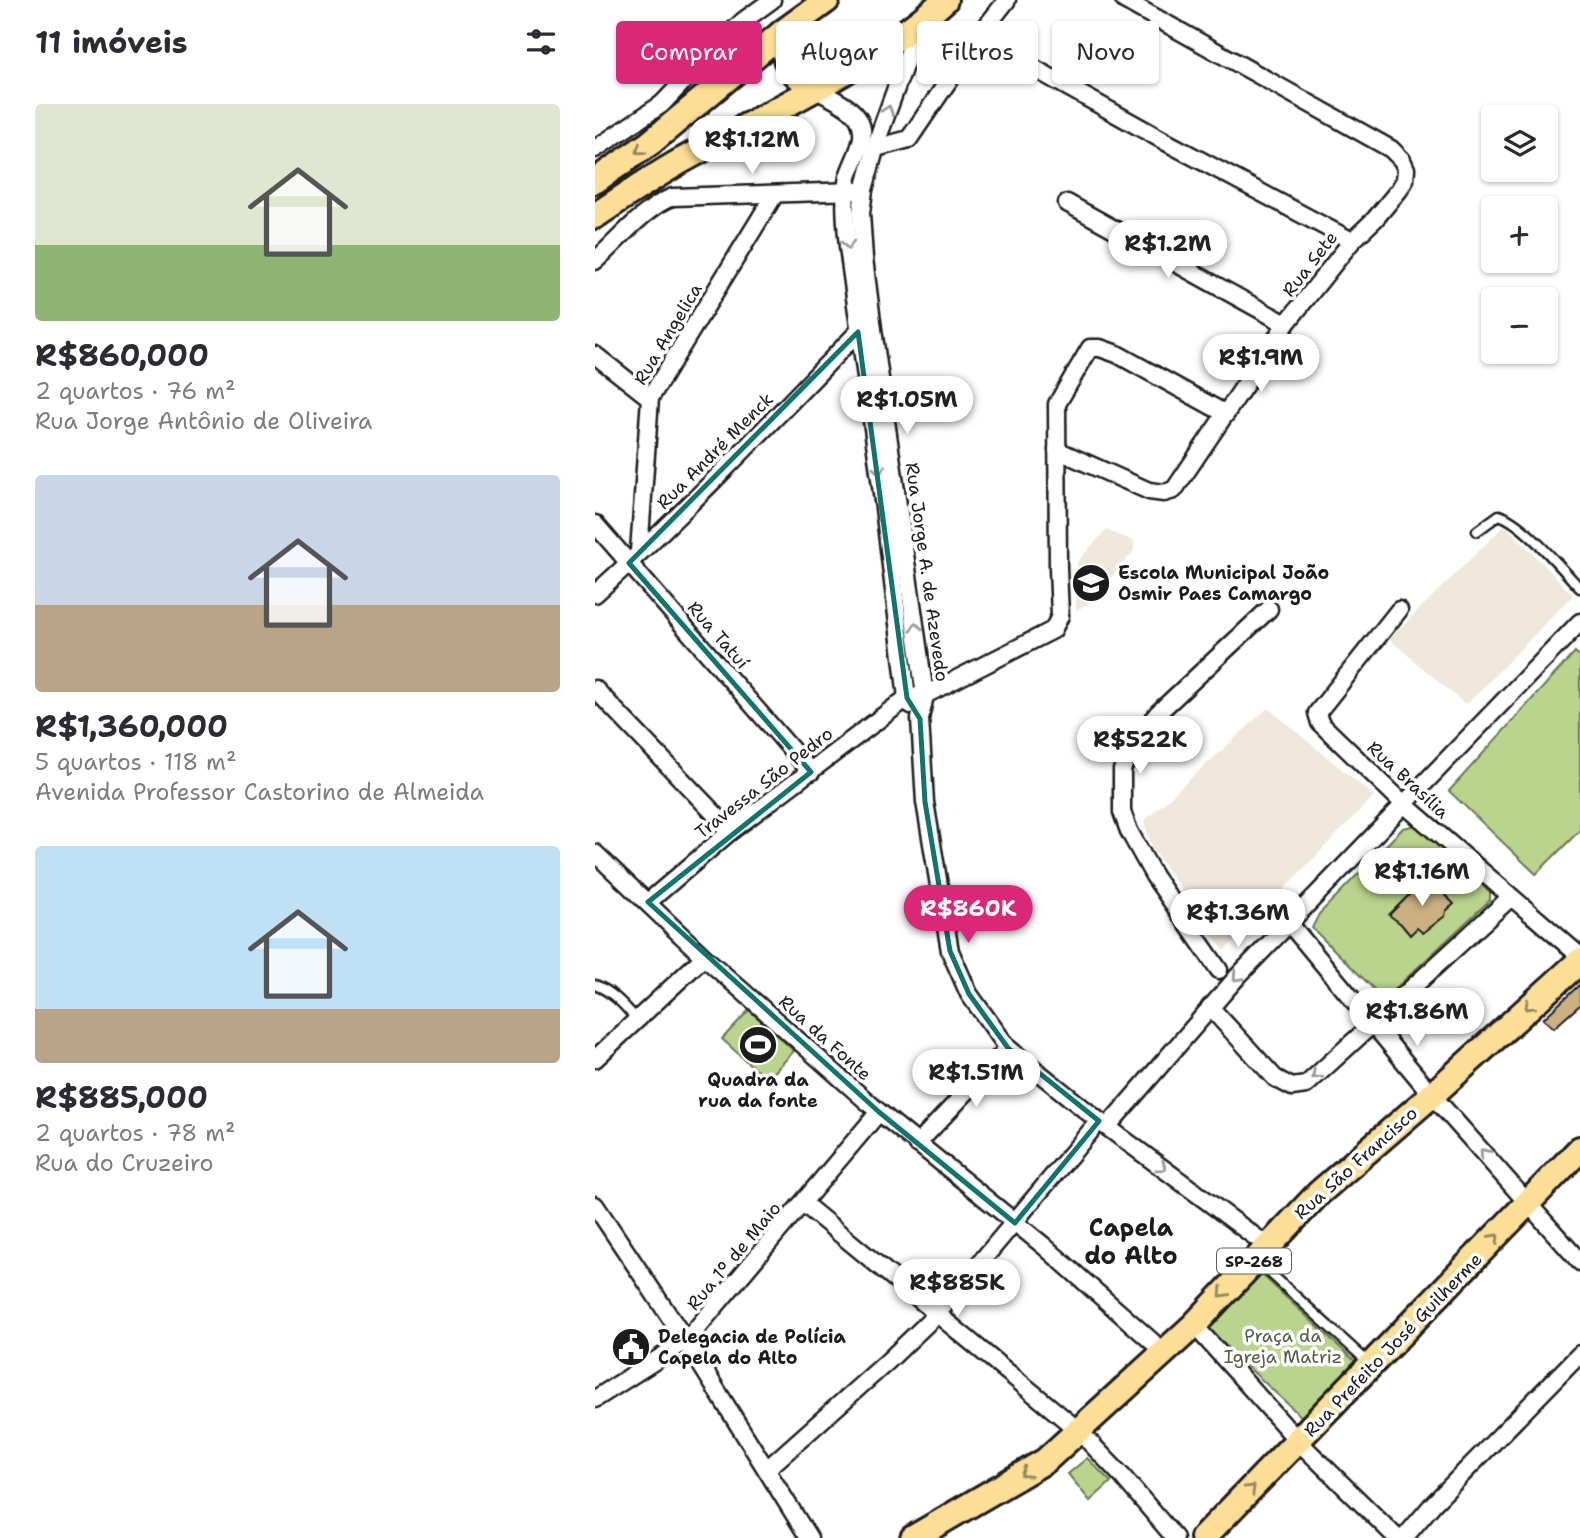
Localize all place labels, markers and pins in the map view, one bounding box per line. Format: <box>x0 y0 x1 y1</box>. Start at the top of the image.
pin: R$1.12M <box>687 116 817 176</box>
pin: R$1.2M <box>1111 220 1225 280</box>
pin: R$1.9M <box>1204 334 1318 394</box>
pin: R$1.05M <box>842 376 972 436</box>
place label: Escola Municipal João Osmir Paes Camargo <box>1118 561 1329 606</box>
school or university icon: Escola Municipal João Osmir Paes Camargo <box>1070 562 1112 604</box>
pin: R$522K <box>1083 716 1197 776</box>
pin: R$1.16M <box>1357 848 1487 908</box>
pin: R$860K <box>911 886 1025 945</box>
pin: R$1.36M <box>1173 890 1303 949</box>
pin: R$1.86M <box>1352 988 1482 1048</box>
sports icon: Quadra da rua da fonte <box>737 1024 779 1066</box>
pin: R$1.51M <box>911 1050 1041 1109</box>
place label: Quadra da rua da fonte <box>698 1068 818 1113</box>
pin: R$885K <box>900 1260 1014 1319</box>
place label: Delegacia de Polícia Capela do Alto <box>658 1325 847 1370</box>
public building icon: Delegacia de Polícia Capela do Alto <box>610 1326 652 1368</box>

